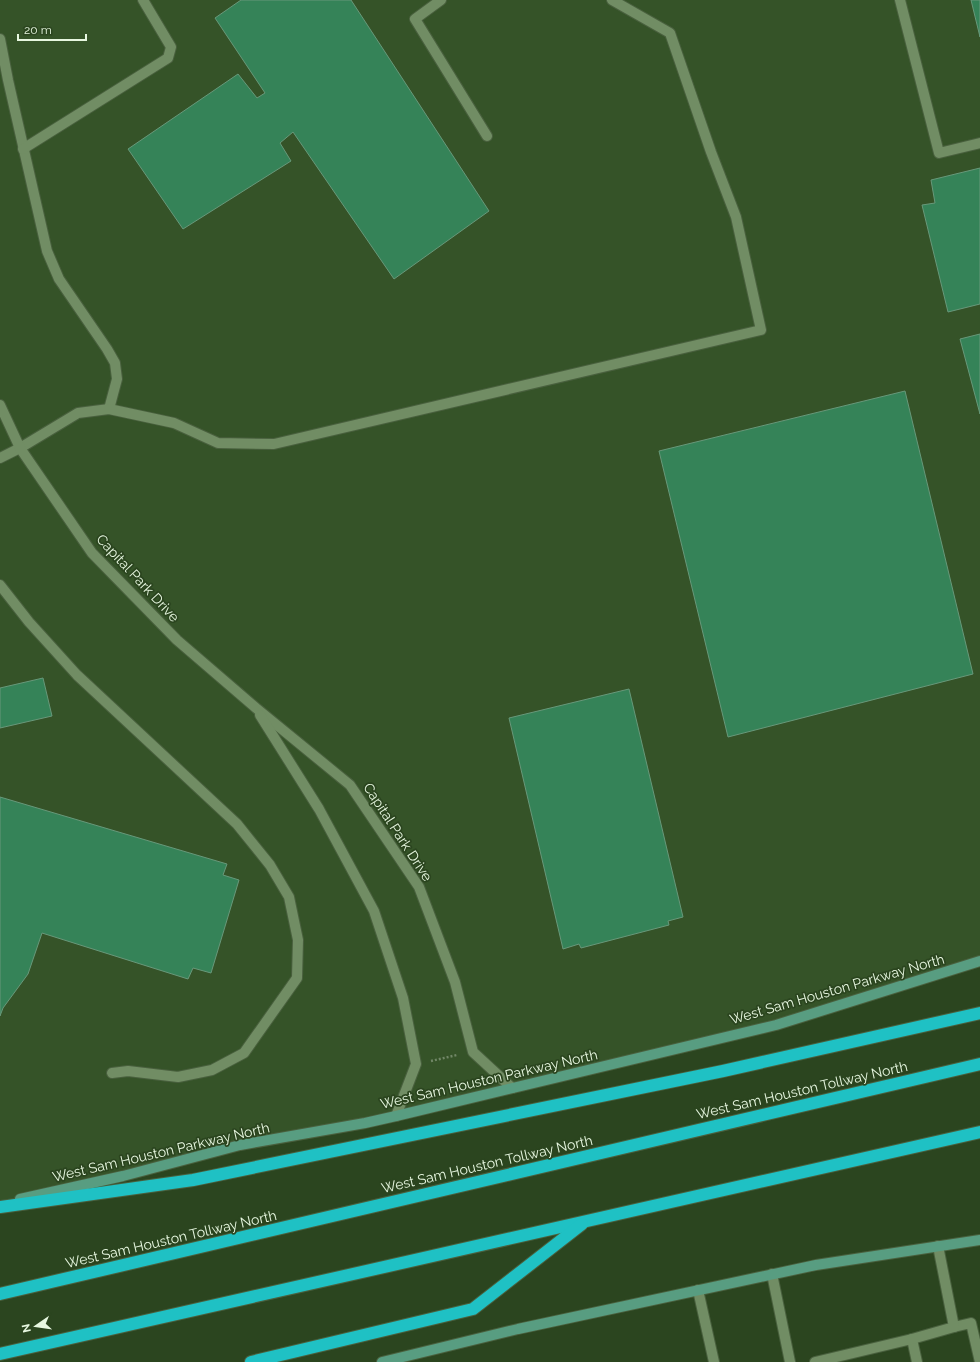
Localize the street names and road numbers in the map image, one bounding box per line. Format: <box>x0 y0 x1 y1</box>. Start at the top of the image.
street label: Capital Park Drive <box>93 531 183 625</box>
street label: Capital Park Drive <box>360 780 436 884</box>
street label: West Sam Houston Parkway North <box>728 951 946 1027</box>
street label: West Sam Houston Parkway North <box>379 1046 599 1112</box>
street label: West Sam Houston Tollway North <box>695 1058 909 1122</box>
street label: West Sam Houston Parkway North <box>51 1119 271 1185</box>
street label: West Sam Houston Tollway North <box>380 1132 594 1196</box>
street label: West Sam Houston Tollway North <box>64 1207 278 1271</box>

